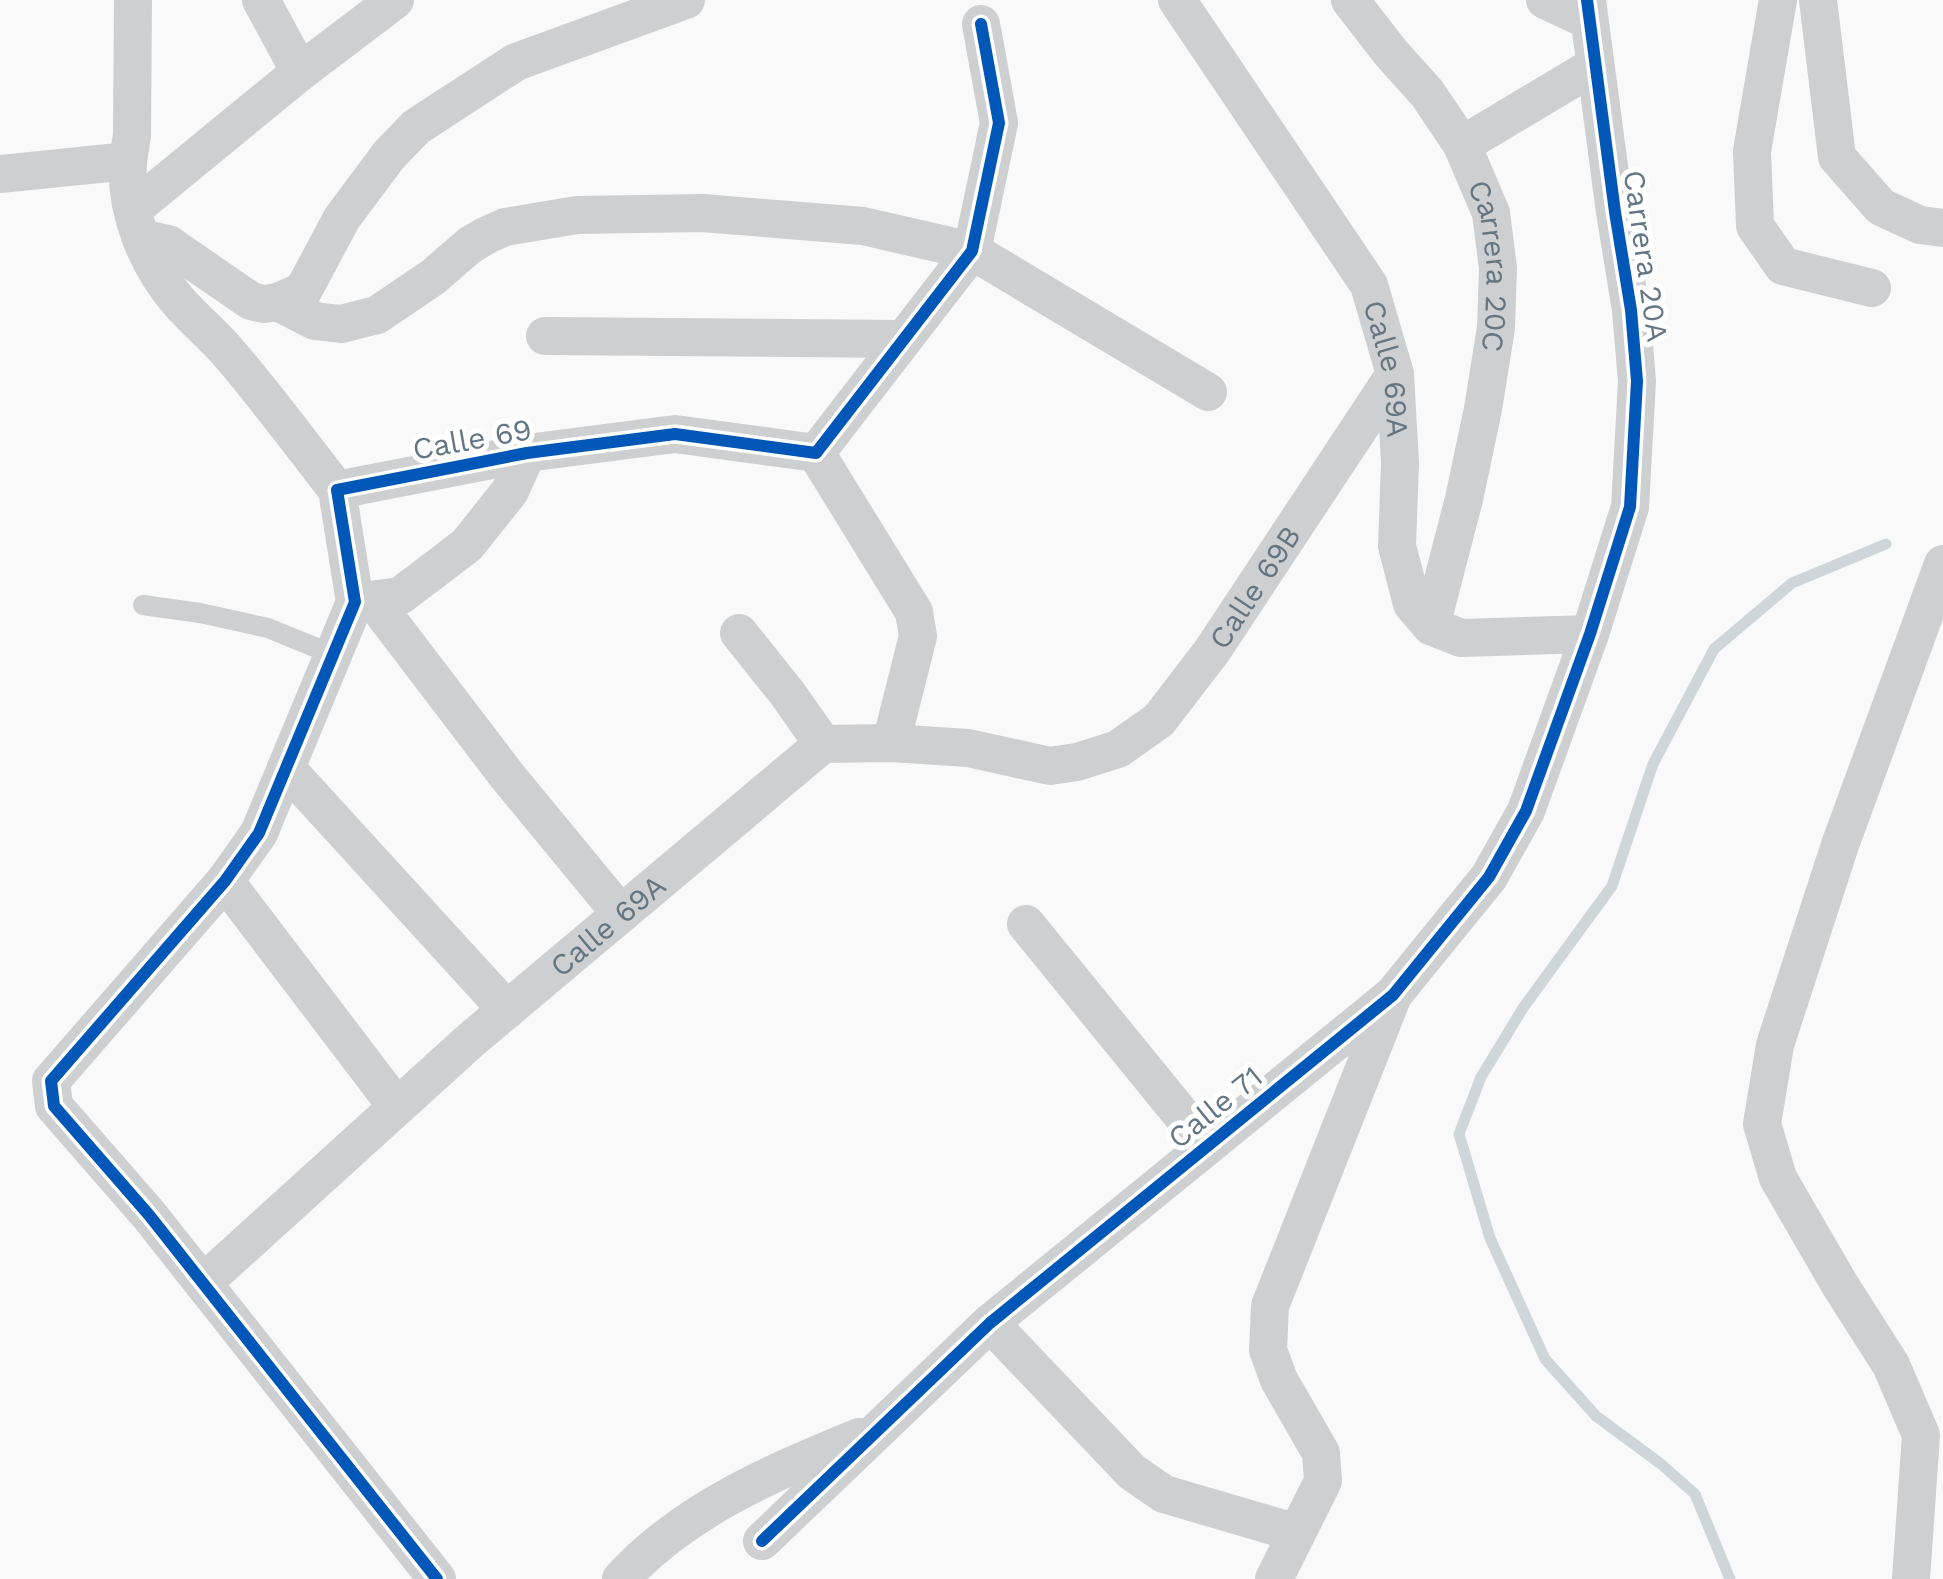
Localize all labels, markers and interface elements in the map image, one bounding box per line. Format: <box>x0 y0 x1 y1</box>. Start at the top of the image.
street label: Carrera 20A <box>1617 168 1675 344</box>
street label: Carrera 20C <box>1461 174 1515 355</box>
street label: Calle 69A <box>1357 296 1416 439</box>
street label: Calle 69 <box>410 411 534 467</box>
street label: Calle 69B <box>1201 519 1307 655</box>
street label: Calle 69A <box>543 867 672 984</box>
street label: Calle 71 <box>1161 1059 1269 1155</box>

